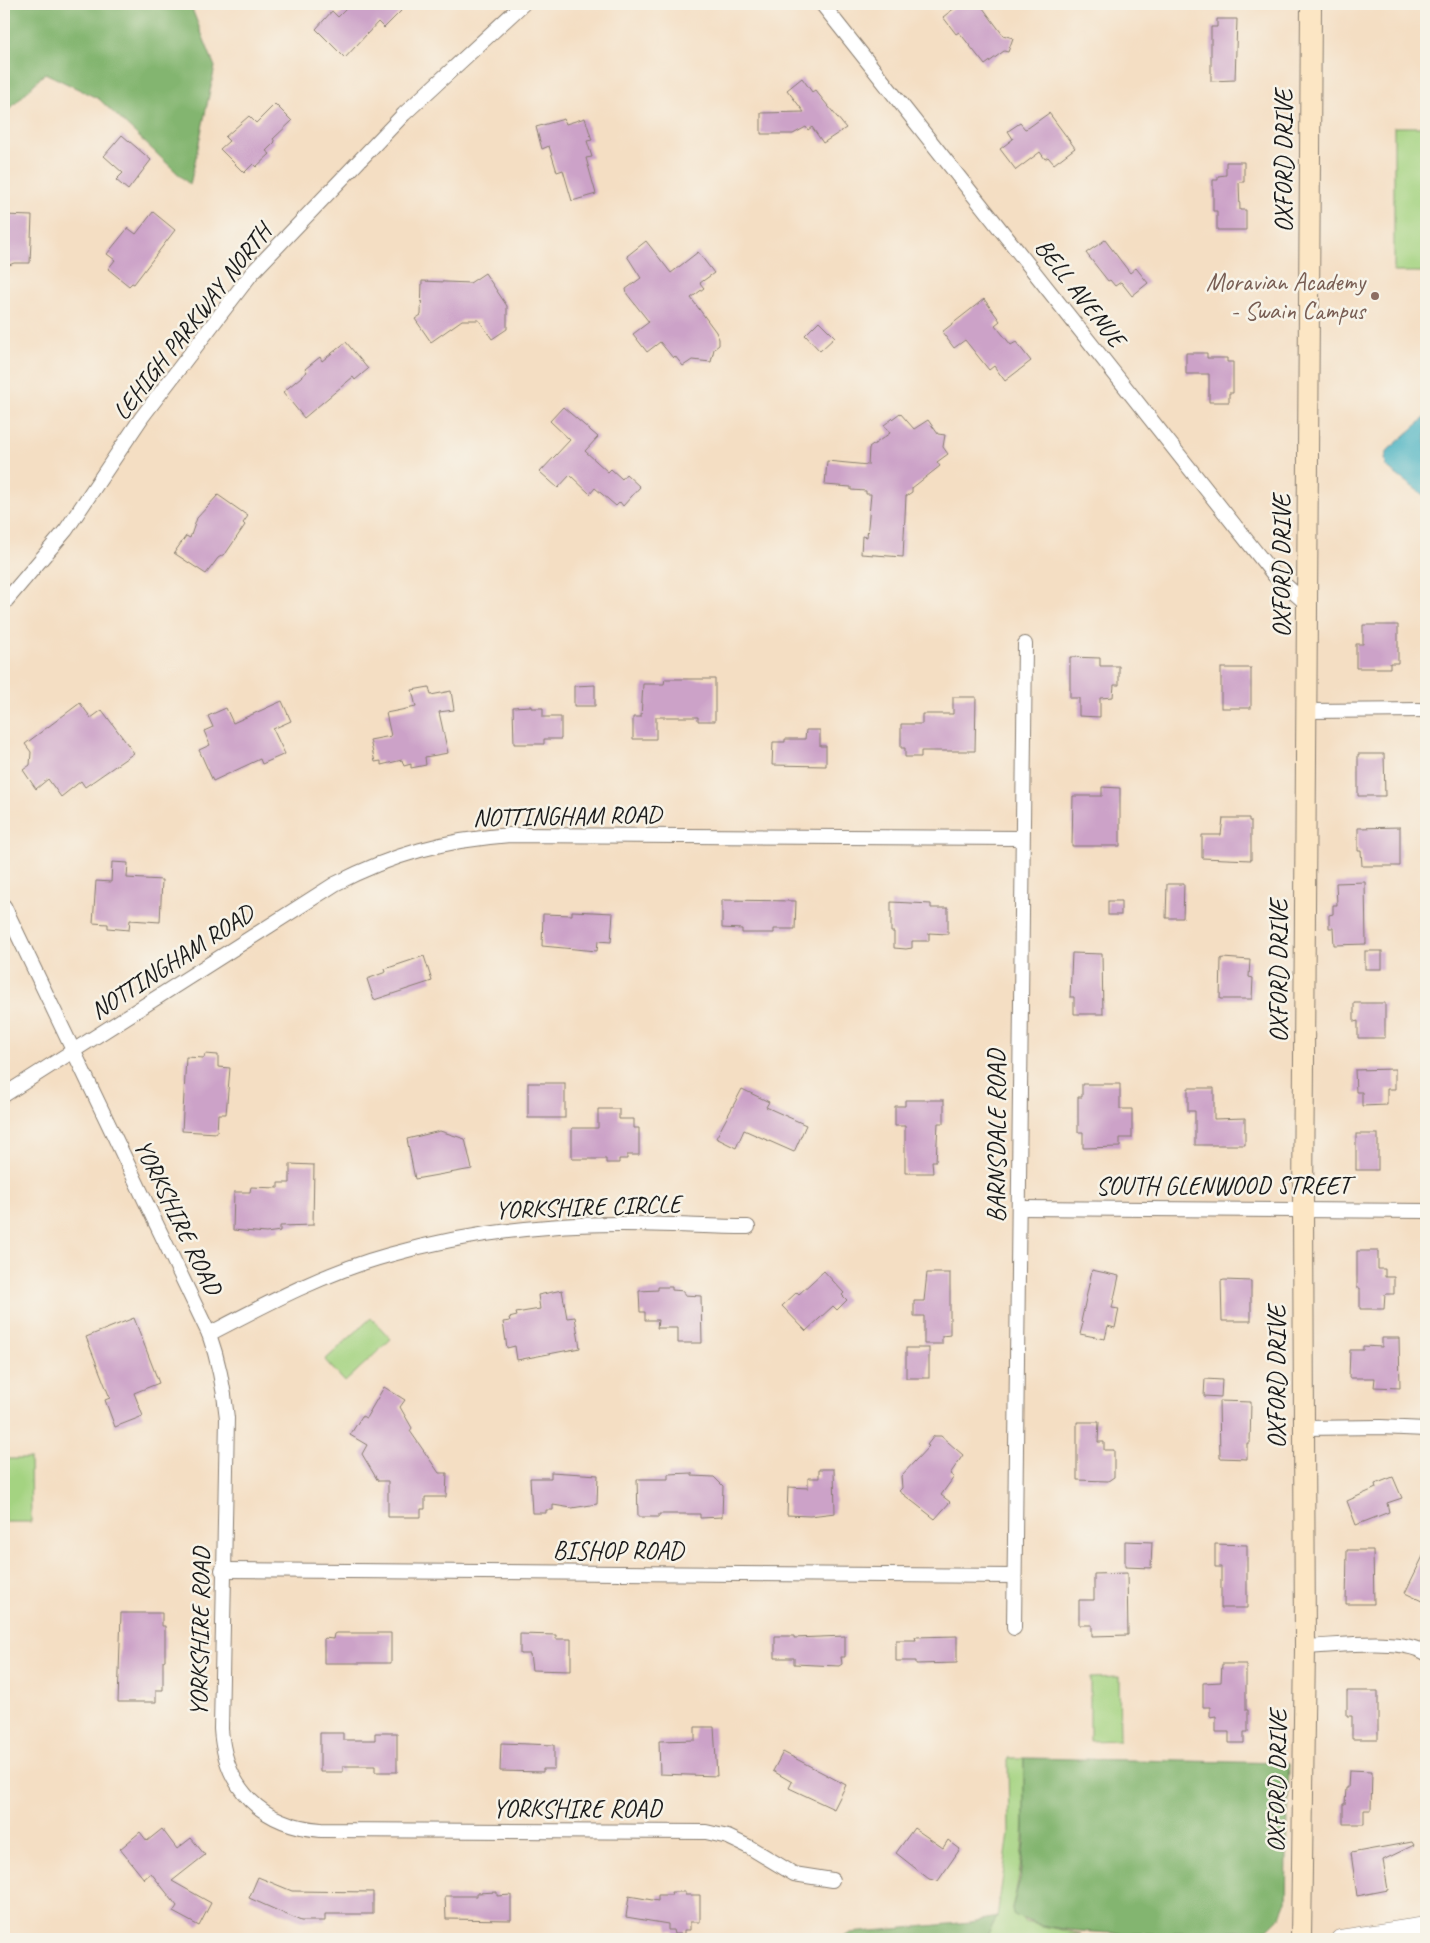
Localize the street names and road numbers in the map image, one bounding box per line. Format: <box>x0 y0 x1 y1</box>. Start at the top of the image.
street label: OXFORD DRIVE <box>1268 87 1300 232</box>
street label: LEHIGH PARKWAY NORTH <box>105 214 281 426</box>
street label: BELL AVENUE <box>1028 232 1134 356</box>
street label: OXFORD DRIVE <box>1266 492 1298 637</box>
street label: NOTTINGHAM ROAD <box>472 798 664 834</box>
street label: NOTTINGHAM ROAD <box>84 896 262 1027</box>
street label: OXFORD DRIVE <box>1263 897 1295 1042</box>
street label: BARNSDALE ROAD <box>981 1048 1013 1222</box>
street label: YORKSHIRE ROAD <box>127 1134 230 1301</box>
street label: SOUTH GLENWOOD STREET <box>1096 1170 1357 1202</box>
street label: YORKSHIRE CIRCLE <box>494 1188 685 1226</box>
street label: OXFORD DRIVE <box>1261 1303 1293 1448</box>
street label: BISHOP ROAD <box>553 1535 686 1567</box>
street label: YORKSHIRE ROAD <box>183 1546 217 1717</box>
street label: OXFORD DRIVE <box>1260 1707 1294 1853</box>
street label: YORKSHIRE ROAD <box>492 1793 663 1825</box>

